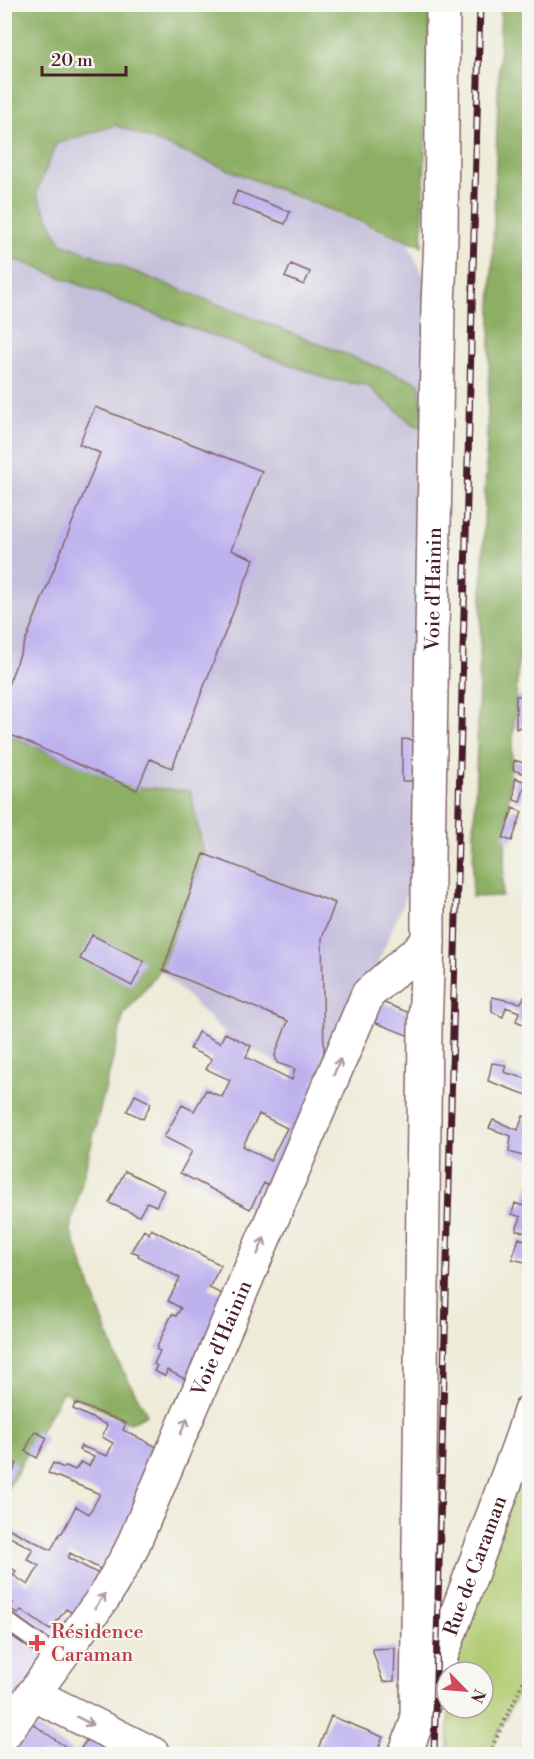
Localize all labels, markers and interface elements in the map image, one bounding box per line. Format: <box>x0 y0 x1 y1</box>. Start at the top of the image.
scale bar <box>42 39 126 77</box>
text: 20 m <box>51 49 93 72</box>
street label: Voie d'Hainin <box>421 527 448 652</box>
one-way arrow <box>333 1058 344 1076</box>
one-way arrow <box>256 1238 267 1256</box>
street label: Voie d'Hainin <box>186 1277 258 1402</box>
one-way arrow <box>179 1417 190 1435</box>
street label: Rue de Caraman <box>439 1492 513 1639</box>
one-way arrow <box>94 1593 107 1610</box>
place label: Résidence Caraman <box>51 1620 144 1668</box>
marker: Résidence Caraman <box>28 1634 46 1652</box>
north arrow <box>435 1660 495 1720</box>
text: N <box>466 1686 489 1706</box>
one-way arrow <box>76 1715 94 1727</box>

